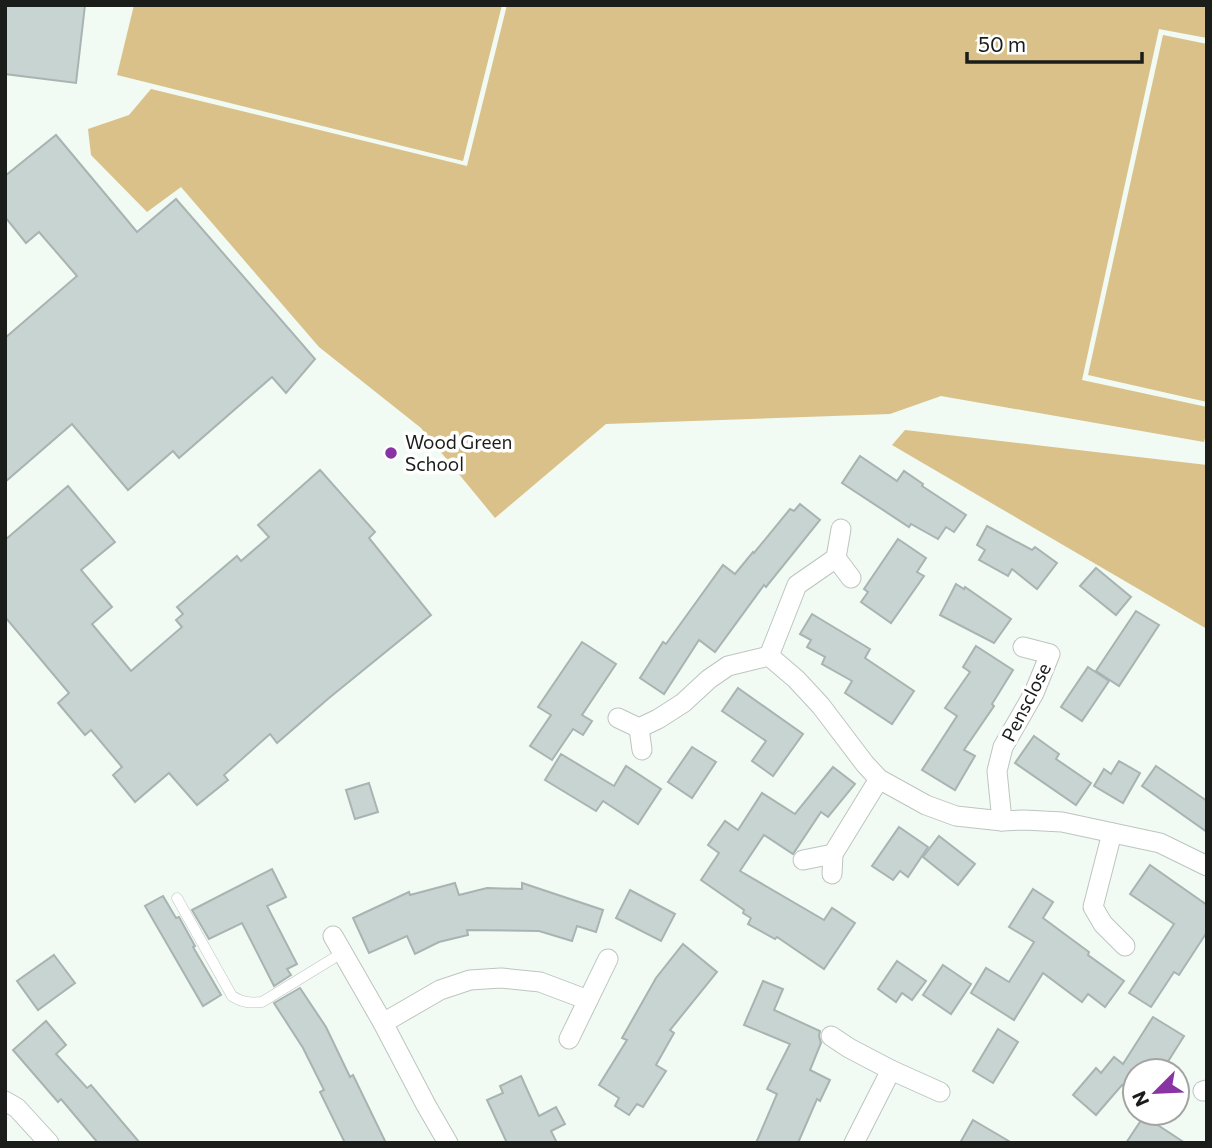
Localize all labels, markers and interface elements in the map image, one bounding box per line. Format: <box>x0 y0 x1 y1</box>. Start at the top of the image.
scale bar <box>967 21 1142 65</box>
text: 50 m <box>978 31 1026 56</box>
place label: Wood Green School <box>405 430 513 475</box>
marker: Wood Green School <box>383 445 399 461</box>
street label: Pensclose <box>996 659 1055 745</box>
north arrow <box>1121 1057 1191 1127</box>
text: N <box>1127 1088 1153 1110</box>

